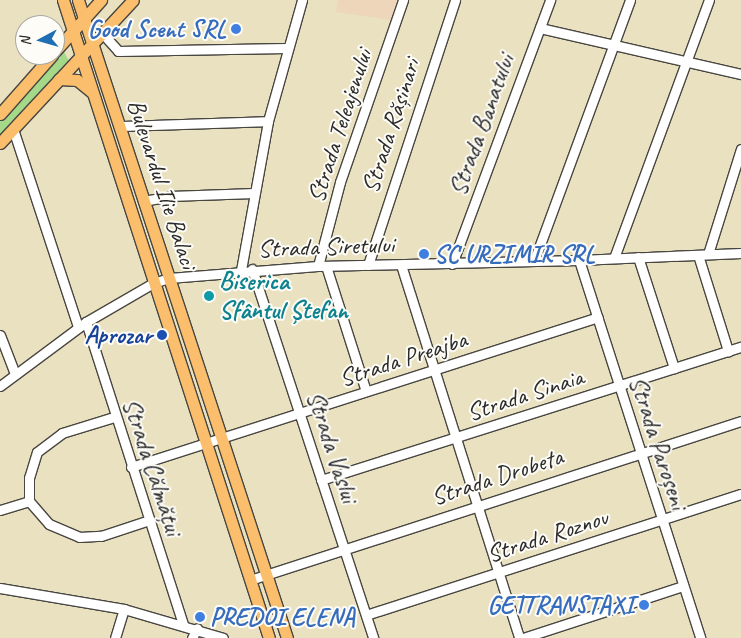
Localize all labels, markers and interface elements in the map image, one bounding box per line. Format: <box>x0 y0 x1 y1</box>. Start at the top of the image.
place label: Good Scent SRL <box>89 14 226 44</box>
north arrow <box>15 15 65 65</box>
marker: Good Scent SRL <box>230 23 242 35</box>
text: N <box>17 36 34 47</box>
street label: Strada Teleajenului <box>301 46 379 206</box>
street label: Strada Banatului <box>443 51 521 199</box>
street label: Strada Rășinari <box>355 55 427 197</box>
street label: Bulevardul Ilie Balaci <box>120 95 204 273</box>
street label: Strada Siretului <box>257 230 395 264</box>
place label: SC URZIMIR SRL <box>434 239 597 269</box>
marker: SC URZIMIR SRL <box>418 248 430 260</box>
place label: Biserica Sfântul Ștefan <box>219 267 348 326</box>
marker: Biserica Sfântul Ștefan <box>203 290 215 302</box>
place label: Aprozar <box>85 320 152 350</box>
street label: Strada Preajba <box>336 324 470 394</box>
marker: Aprozar <box>156 329 168 341</box>
street label: Strada Sinaia <box>463 362 587 428</box>
street label: Strada Paroșeni <box>622 372 694 514</box>
street label: Strada Vaslui <box>300 388 364 506</box>
street label: Strada Călmățui <box>116 395 188 539</box>
street label: Strada Drobeta <box>427 442 567 512</box>
street label: Strada Roznov <box>483 502 611 570</box>
place label: GETTRANSTAXI <box>487 590 634 620</box>
marker: GETTRANSTAXI <box>638 599 650 611</box>
place label: PREDOI ELENA <box>210 602 355 632</box>
marker: PREDOI ELENA <box>194 611 206 623</box>

